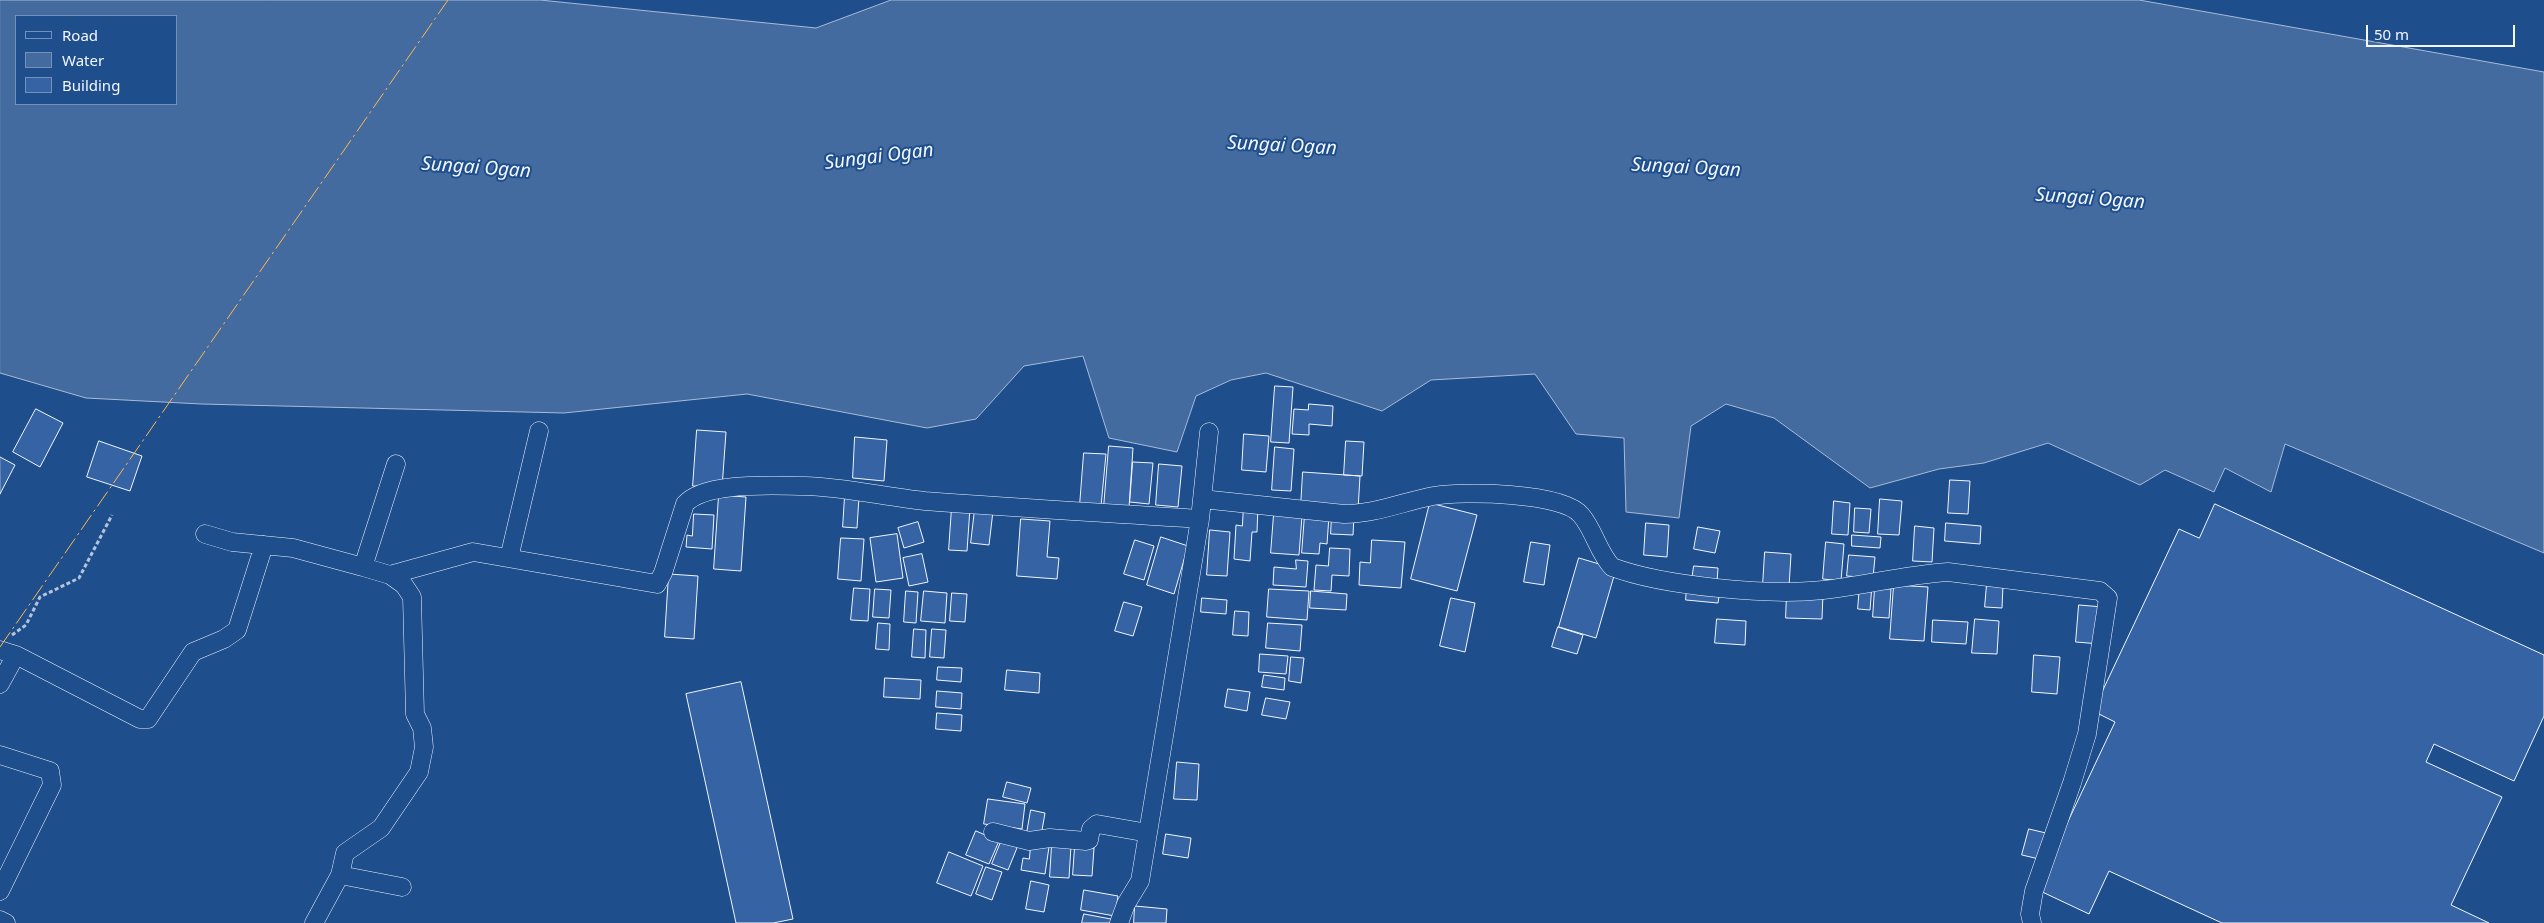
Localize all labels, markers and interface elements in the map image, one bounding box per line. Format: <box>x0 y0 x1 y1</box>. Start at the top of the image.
legend <box>15 15 178 105</box>
scale bar <box>2369 15 2518 47</box>
text: 50 m <box>2374 24 2409 44</box>
text: Road <box>62 25 98 45</box>
text: Water <box>62 50 104 70</box>
text: Building <box>62 75 120 95</box>
water label: Sungai Ogan <box>1227 132 1337 160</box>
water label: Sungai Ogan <box>823 139 935 175</box>
water label: Sungai Ogan <box>420 153 532 183</box>
water label: Sungai Ogan <box>1631 154 1741 182</box>
water label: Sungai Ogan <box>2034 184 2146 214</box>

